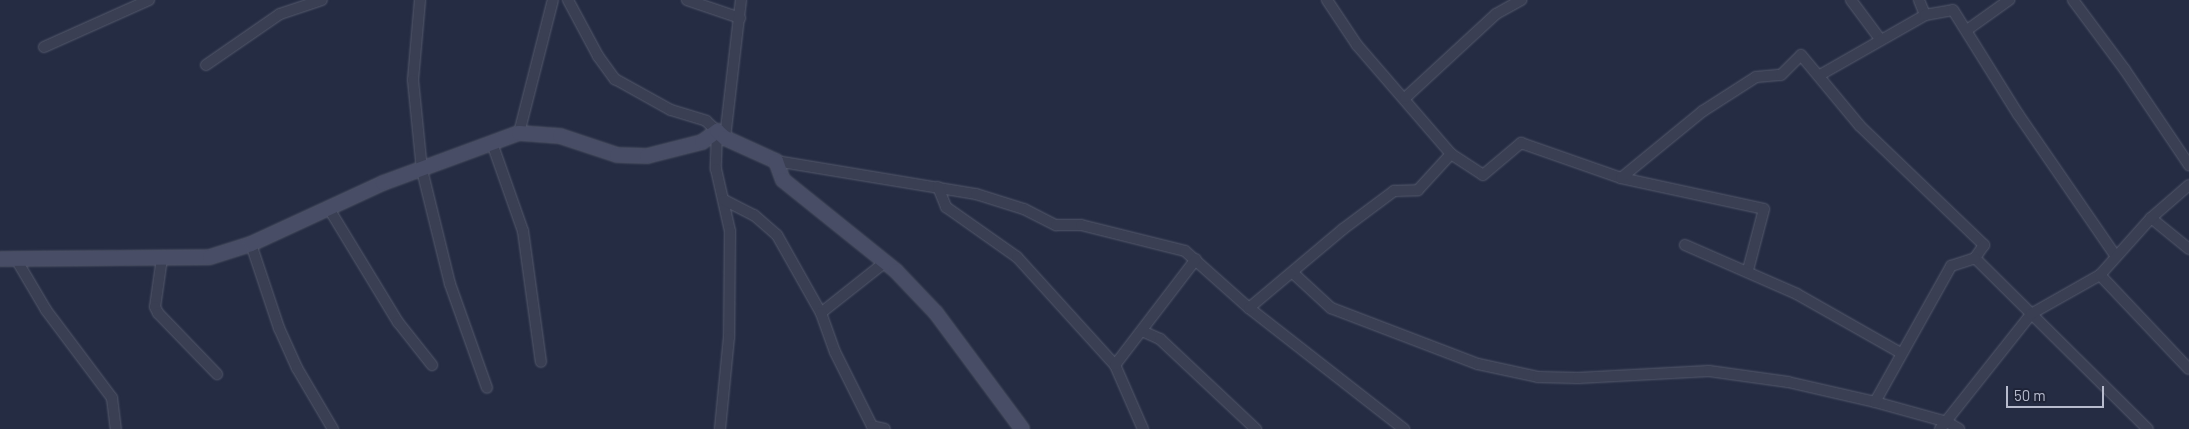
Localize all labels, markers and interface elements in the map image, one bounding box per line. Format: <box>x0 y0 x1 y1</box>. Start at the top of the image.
scale bar <box>2009 376 2106 408</box>
text: 50 m <box>2014 386 2046 404</box>

